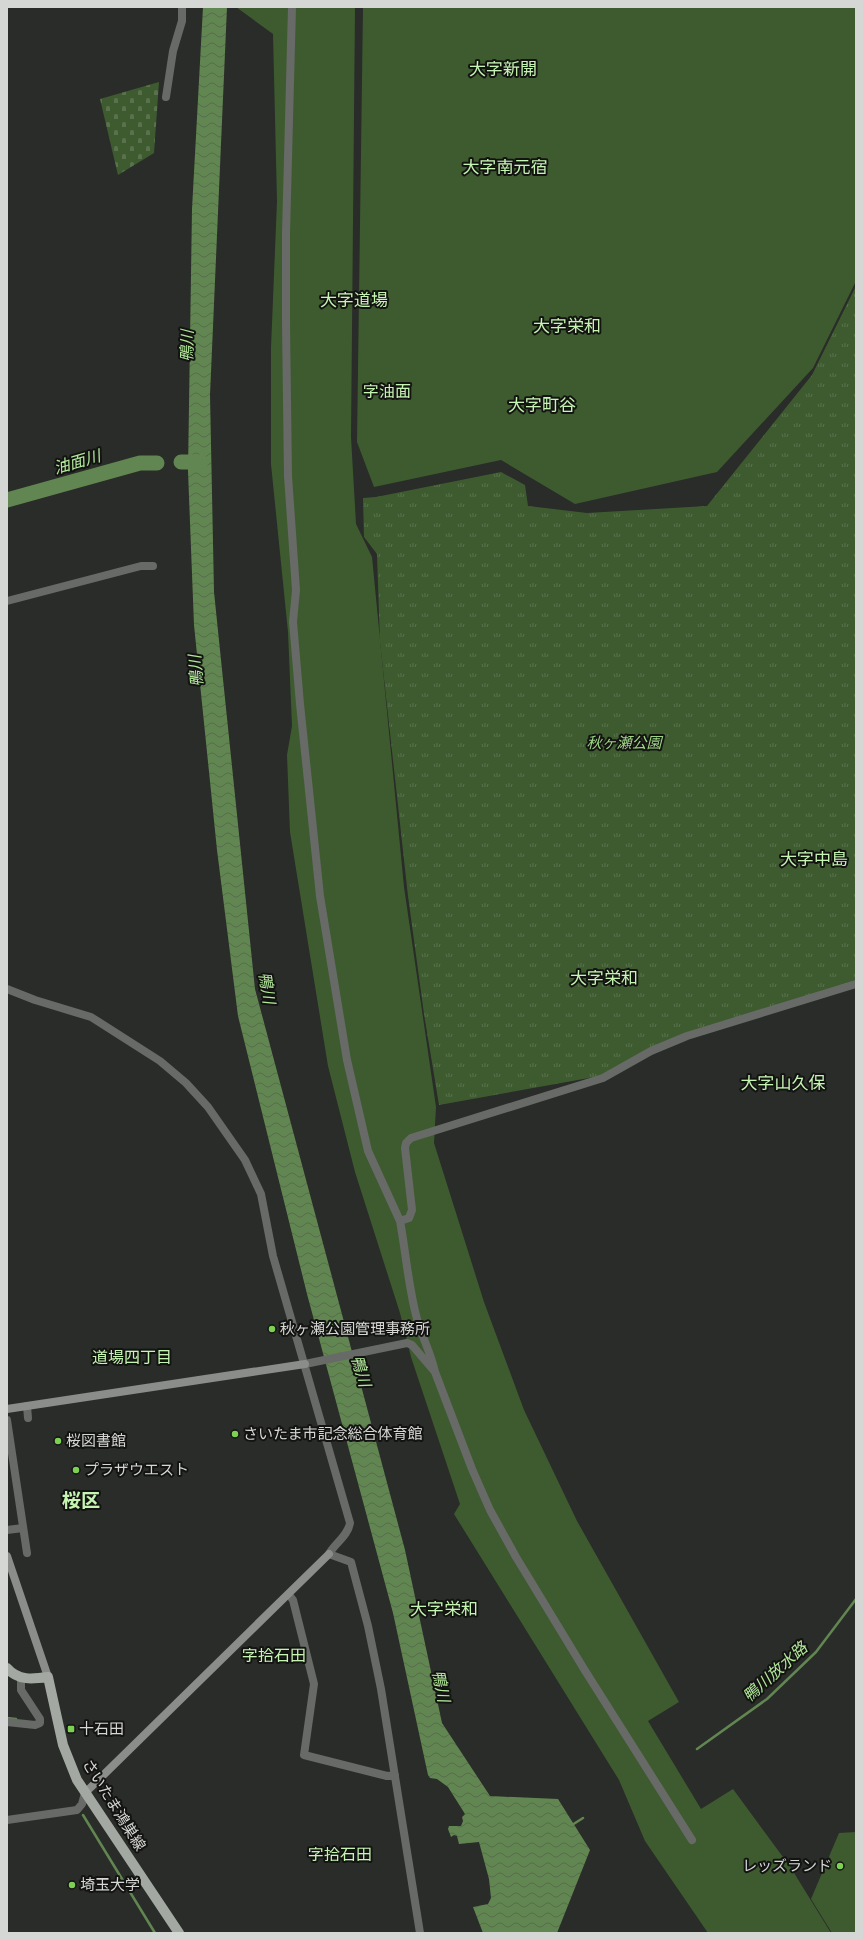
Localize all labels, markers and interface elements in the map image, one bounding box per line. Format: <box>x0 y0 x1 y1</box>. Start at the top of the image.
district label: 大字新開 <box>469 59 537 79</box>
district label: 大字南元宿 <box>463 157 548 177</box>
district label: 大字道場 <box>320 290 388 310</box>
district label: 大字栄和 <box>533 316 601 336</box>
water label: 鴨川 <box>177 328 197 362</box>
district label: 字油面 <box>363 382 411 401</box>
district label: 大字町谷 <box>508 395 576 415</box>
water label: 油面川 <box>51 446 105 478</box>
water label: 鴨川 <box>185 652 207 688</box>
park label: 秋ヶ瀬公園 <box>586 734 663 752</box>
district label: 大字中島 <box>780 849 848 869</box>
district label: 大字栄和 <box>570 968 638 988</box>
water label: 鴨川 <box>255 971 279 1007</box>
district label: 大字山久保 <box>741 1073 826 1093</box>
place label: 秋ヶ瀬公園管理事務所 <box>280 1320 430 1338</box>
marker: 秋ヶ瀬公園管理事務所 <box>267 1324 277 1334</box>
district label: 道場四丁目 <box>92 1348 172 1367</box>
water label: 鴨川 <box>347 1353 375 1391</box>
place label: さいたま市記念総合体育館 <box>243 1425 423 1443</box>
marker: さいたま市記念総合体育館 <box>230 1429 240 1439</box>
place label: 桜図書館 <box>66 1432 126 1450</box>
marker: 桜図書館 <box>53 1436 63 1446</box>
place label: プラザウエスト <box>84 1461 189 1479</box>
marker: プラザウエスト <box>71 1465 81 1475</box>
district label: 桜区 <box>62 1489 100 1512</box>
district label: 大字栄和 <box>410 1599 478 1619</box>
water label: 鴨川放水路 <box>739 1637 813 1706</box>
district label: 字拾石田 <box>242 1646 306 1665</box>
water label: 鴨川 <box>428 1668 454 1706</box>
place label: 十石田 <box>79 1720 124 1738</box>
marker: 十石田 <box>66 1724 76 1734</box>
street label: さいたま鴻巣線 <box>79 1756 149 1854</box>
district label: 字拾石田 <box>308 1845 372 1864</box>
place label: レッズランド <box>742 1857 832 1875</box>
marker: レッズランド <box>835 1861 845 1871</box>
place label: 埼玉大学 <box>80 1876 140 1894</box>
marker: 埼玉大学 <box>67 1880 77 1890</box>

